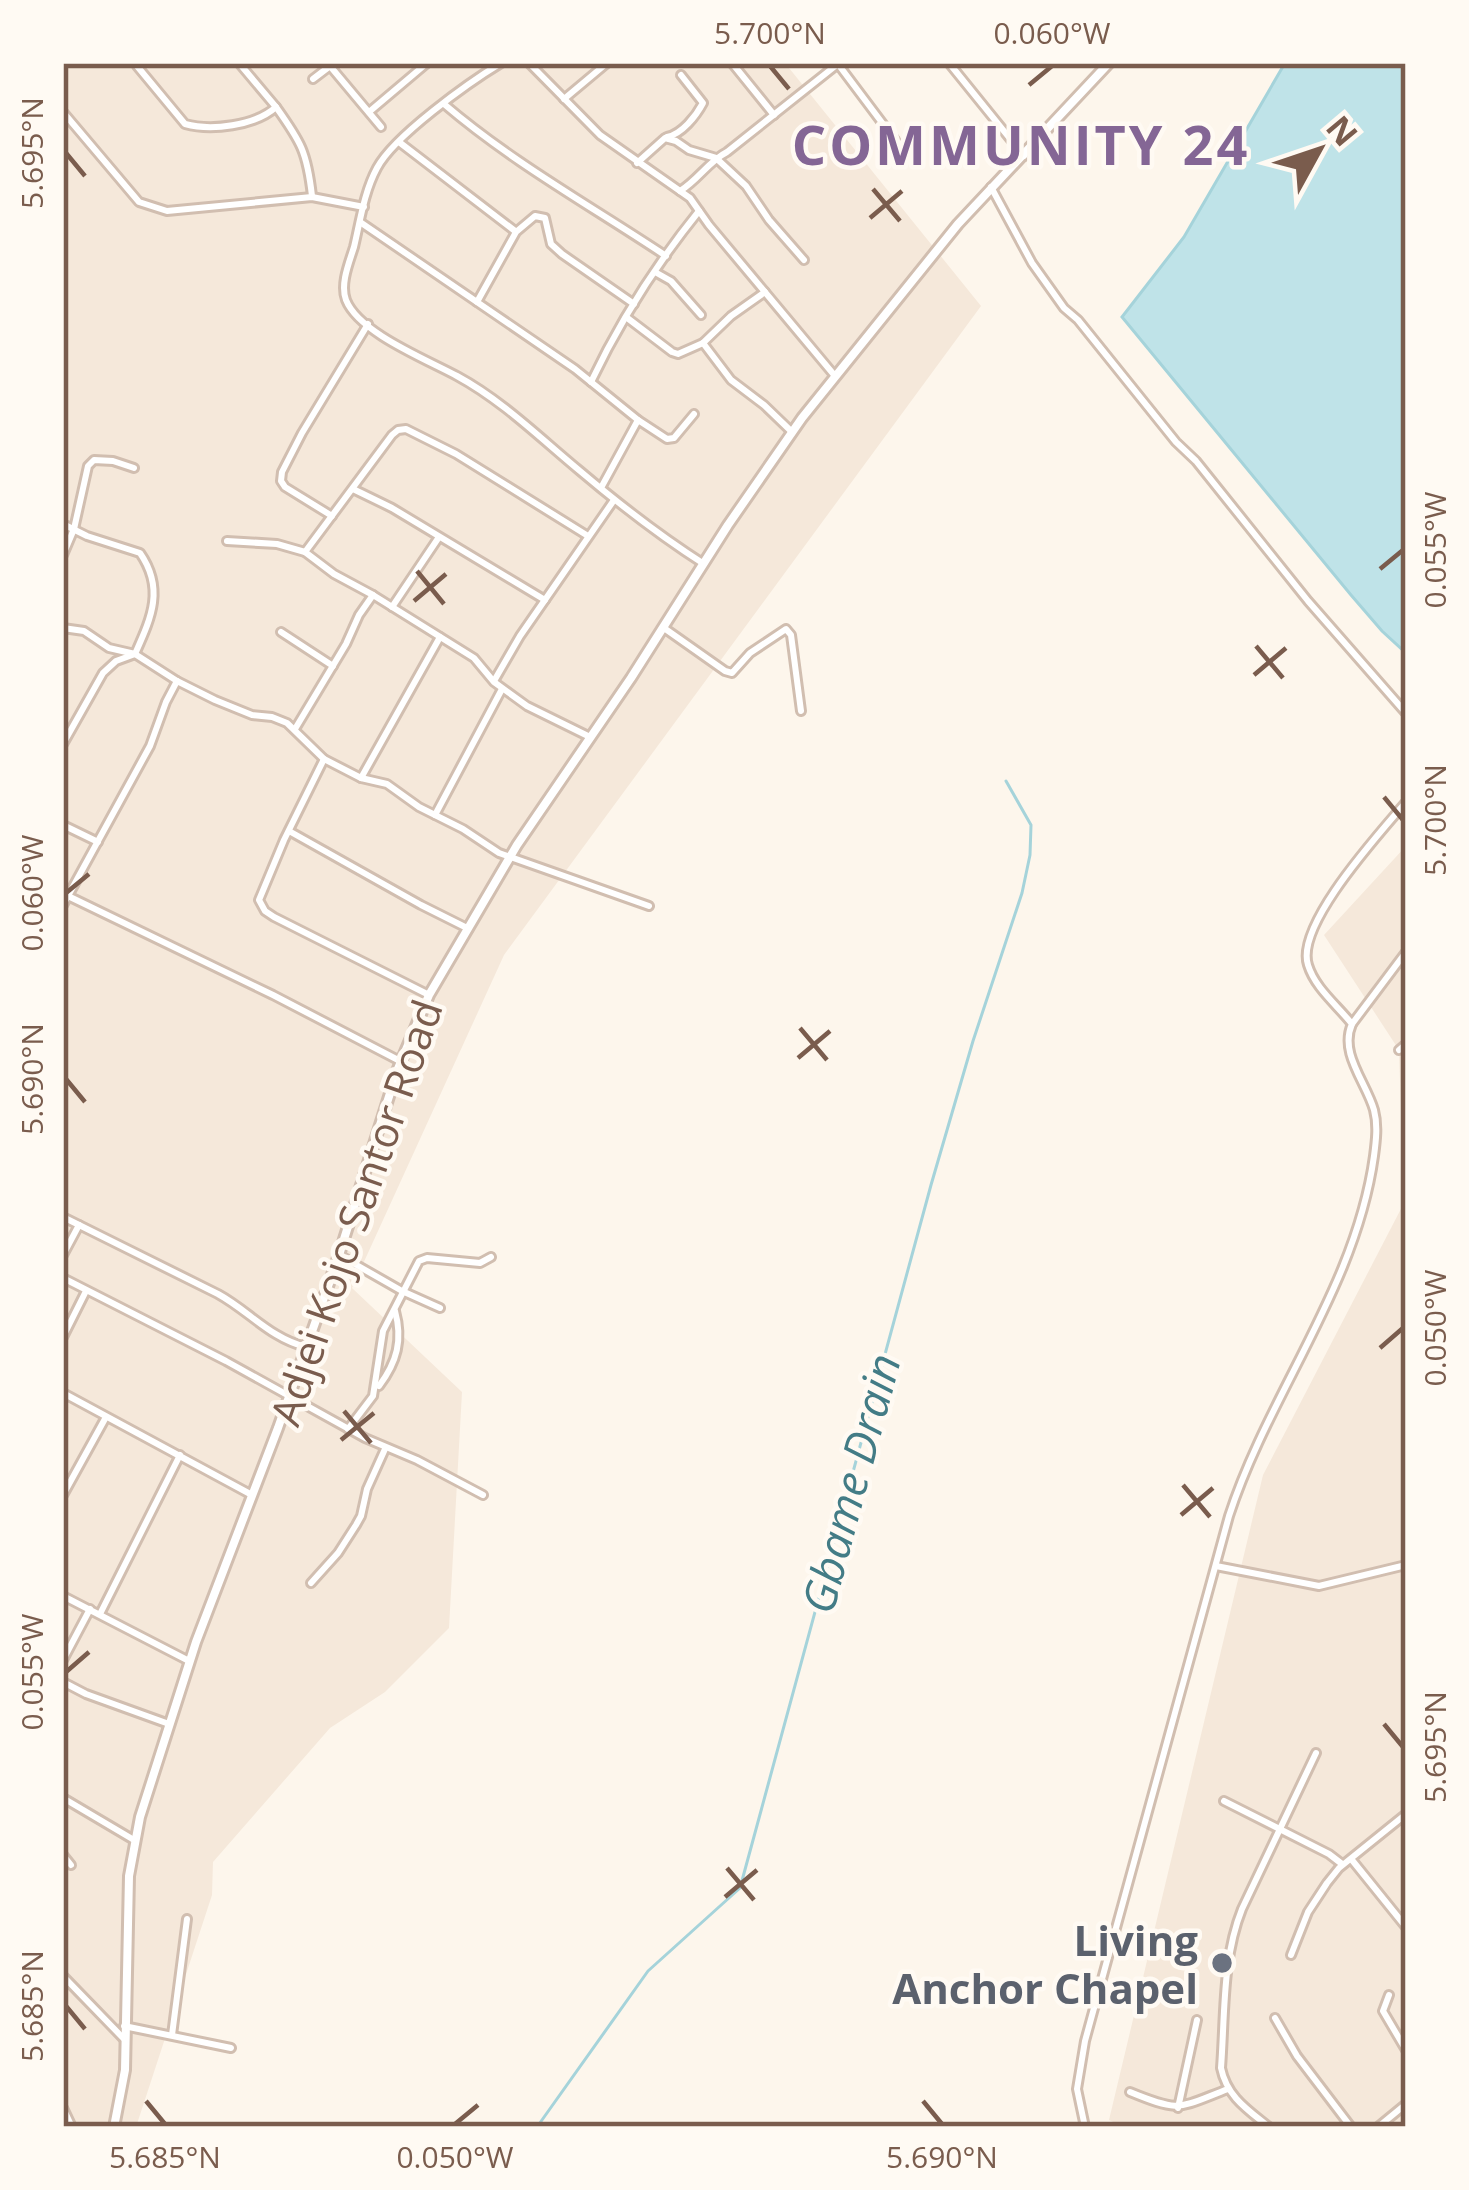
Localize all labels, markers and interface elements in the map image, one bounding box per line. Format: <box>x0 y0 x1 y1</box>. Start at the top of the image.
text: 5.700°N <box>714 12 826 53</box>
text: 0.060°W <box>993 12 1111 53</box>
north arrow <box>1259 90 1379 210</box>
text: 5.695°N <box>11 97 52 209</box>
text: N <box>1317 106 1368 155</box>
district label: COMMUNITY 24 <box>792 107 1250 181</box>
text: 0.055°W <box>1414 491 1455 609</box>
text: 5.700°N <box>1414 764 1455 876</box>
text: 0.060°W <box>11 834 52 952</box>
street label: Adjei Kojo Santor Road <box>255 992 455 1432</box>
text: 5.690°N <box>11 1023 52 1135</box>
text: 0.050°W <box>1414 1269 1455 1387</box>
water label: Gbame Drain <box>786 1347 914 1619</box>
text: 0.055°W <box>11 1613 52 1731</box>
text: 5.695°N <box>1414 1691 1455 1803</box>
place label: Living Anchor Chapel <box>892 1911 1198 2016</box>
text: 5.685°N <box>11 1950 52 2062</box>
marker: Living Anchor Chapel <box>1209 1950 1235 1976</box>
text: 5.685°N <box>109 2136 221 2177</box>
text: 0.050°W <box>396 2136 514 2177</box>
text: 5.690°N <box>886 2136 998 2177</box>

